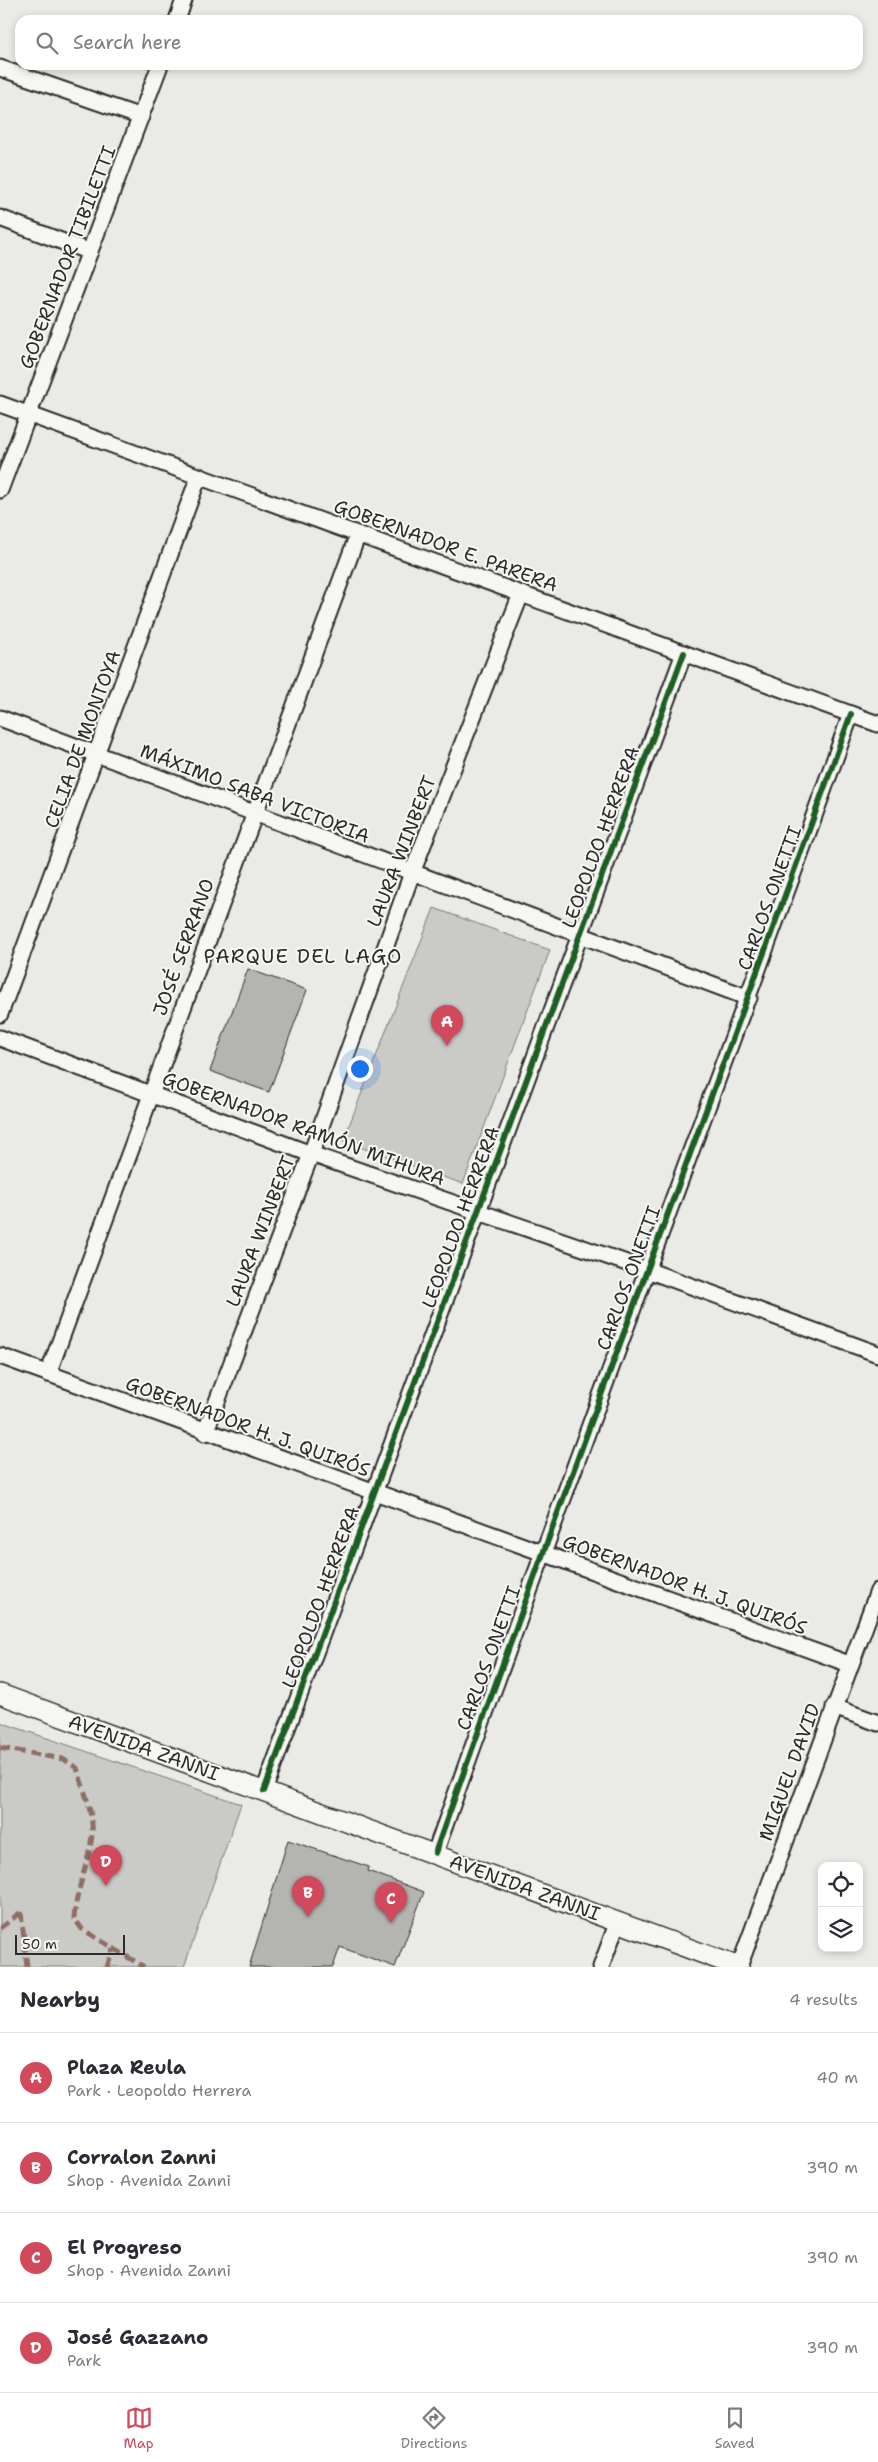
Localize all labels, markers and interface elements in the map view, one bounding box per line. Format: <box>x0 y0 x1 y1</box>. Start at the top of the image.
search box <box>15 15 863 70</box>
icon: search <box>33 29 61 57</box>
text: Search here <box>73 30 182 55</box>
street label: GOBERNADOR TIBILETTI <box>13 142 122 372</box>
street label: GOBERNADOR E. PARERA <box>331 493 561 598</box>
street label: CELIA DE MONTOYA <box>39 647 126 831</box>
street label: MÁXIMO SABA VICTORIA <box>137 737 374 849</box>
street label: LEOPOLDO HERRERA <box>556 743 645 932</box>
street label: LAURA WINBERT <box>361 772 442 930</box>
street label: CARLOS ONETTI <box>732 822 807 974</box>
street label: JOSÉ SERRANO <box>146 875 220 1019</box>
district label: PARQUE DEL LAGO <box>204 943 403 969</box>
pin: A <box>431 1005 463 1046</box>
your location <box>347 1056 373 1082</box>
street label: GOBERNADOR RAMÓN MIHURA <box>159 1065 449 1191</box>
street label: LEOPOLDO HERRERA <box>416 1123 505 1312</box>
street label: LAURA WINBERT <box>220 1152 301 1310</box>
street label: CARLOS ONETTI <box>591 1202 666 1354</box>
street label: GOBERNADOR H. J. QUIRÓS <box>122 1370 374 1482</box>
street label: LEOPOLDO HERRERA <box>276 1503 365 1692</box>
street label: GOBERNADOR H. J. QUIRÓS <box>559 1528 811 1640</box>
street label: CARLOS ONETTI <box>451 1582 526 1734</box>
street label: MIGUEL DAVID <box>753 1700 826 1844</box>
street label: AVENIDA ZANNI <box>65 1709 223 1786</box>
pin: D <box>90 1845 122 1886</box>
street label: AVENIDA ZANNI <box>446 1849 604 1926</box>
map controls <box>818 1862 863 1952</box>
button: locate <box>818 1862 863 1907</box>
pin: B <box>292 1876 324 1917</box>
pin: C <box>375 1882 407 1923</box>
button: layers <box>818 1907 863 1952</box>
scale bar <box>15 1932 125 1955</box>
text: 50 m <box>22 1935 57 1953</box>
text: Nearby <box>20 1986 100 2014</box>
text: 4 results <box>789 1989 858 2010</box>
text: Plaza Reula <box>67 2055 186 2080</box>
text: A <box>30 2067 42 2088</box>
text: 40 m <box>816 2067 858 2088</box>
text: Park · Leopoldo Herrera <box>67 2080 251 2101</box>
text: Corralon Zanni <box>67 2145 216 2170</box>
text: B <box>31 2157 41 2178</box>
text: 390 m <box>806 2157 858 2178</box>
text: Shop · Avenida Zanni <box>67 2170 231 2191</box>
text: El Progreso <box>67 2235 182 2260</box>
text: C <box>31 2247 41 2268</box>
text: 390 m <box>806 2247 858 2268</box>
text: Shop · Avenida Zanni <box>67 2260 231 2281</box>
text: José Gazzano <box>67 2325 208 2350</box>
text: D <box>30 2337 42 2358</box>
text: 390 m <box>806 2337 858 2358</box>
text: Park <box>67 2350 101 2371</box>
tab: Map <box>124 2404 154 2452</box>
tab: Directions <box>401 2404 467 2452</box>
tab: Saved <box>715 2404 754 2452</box>

